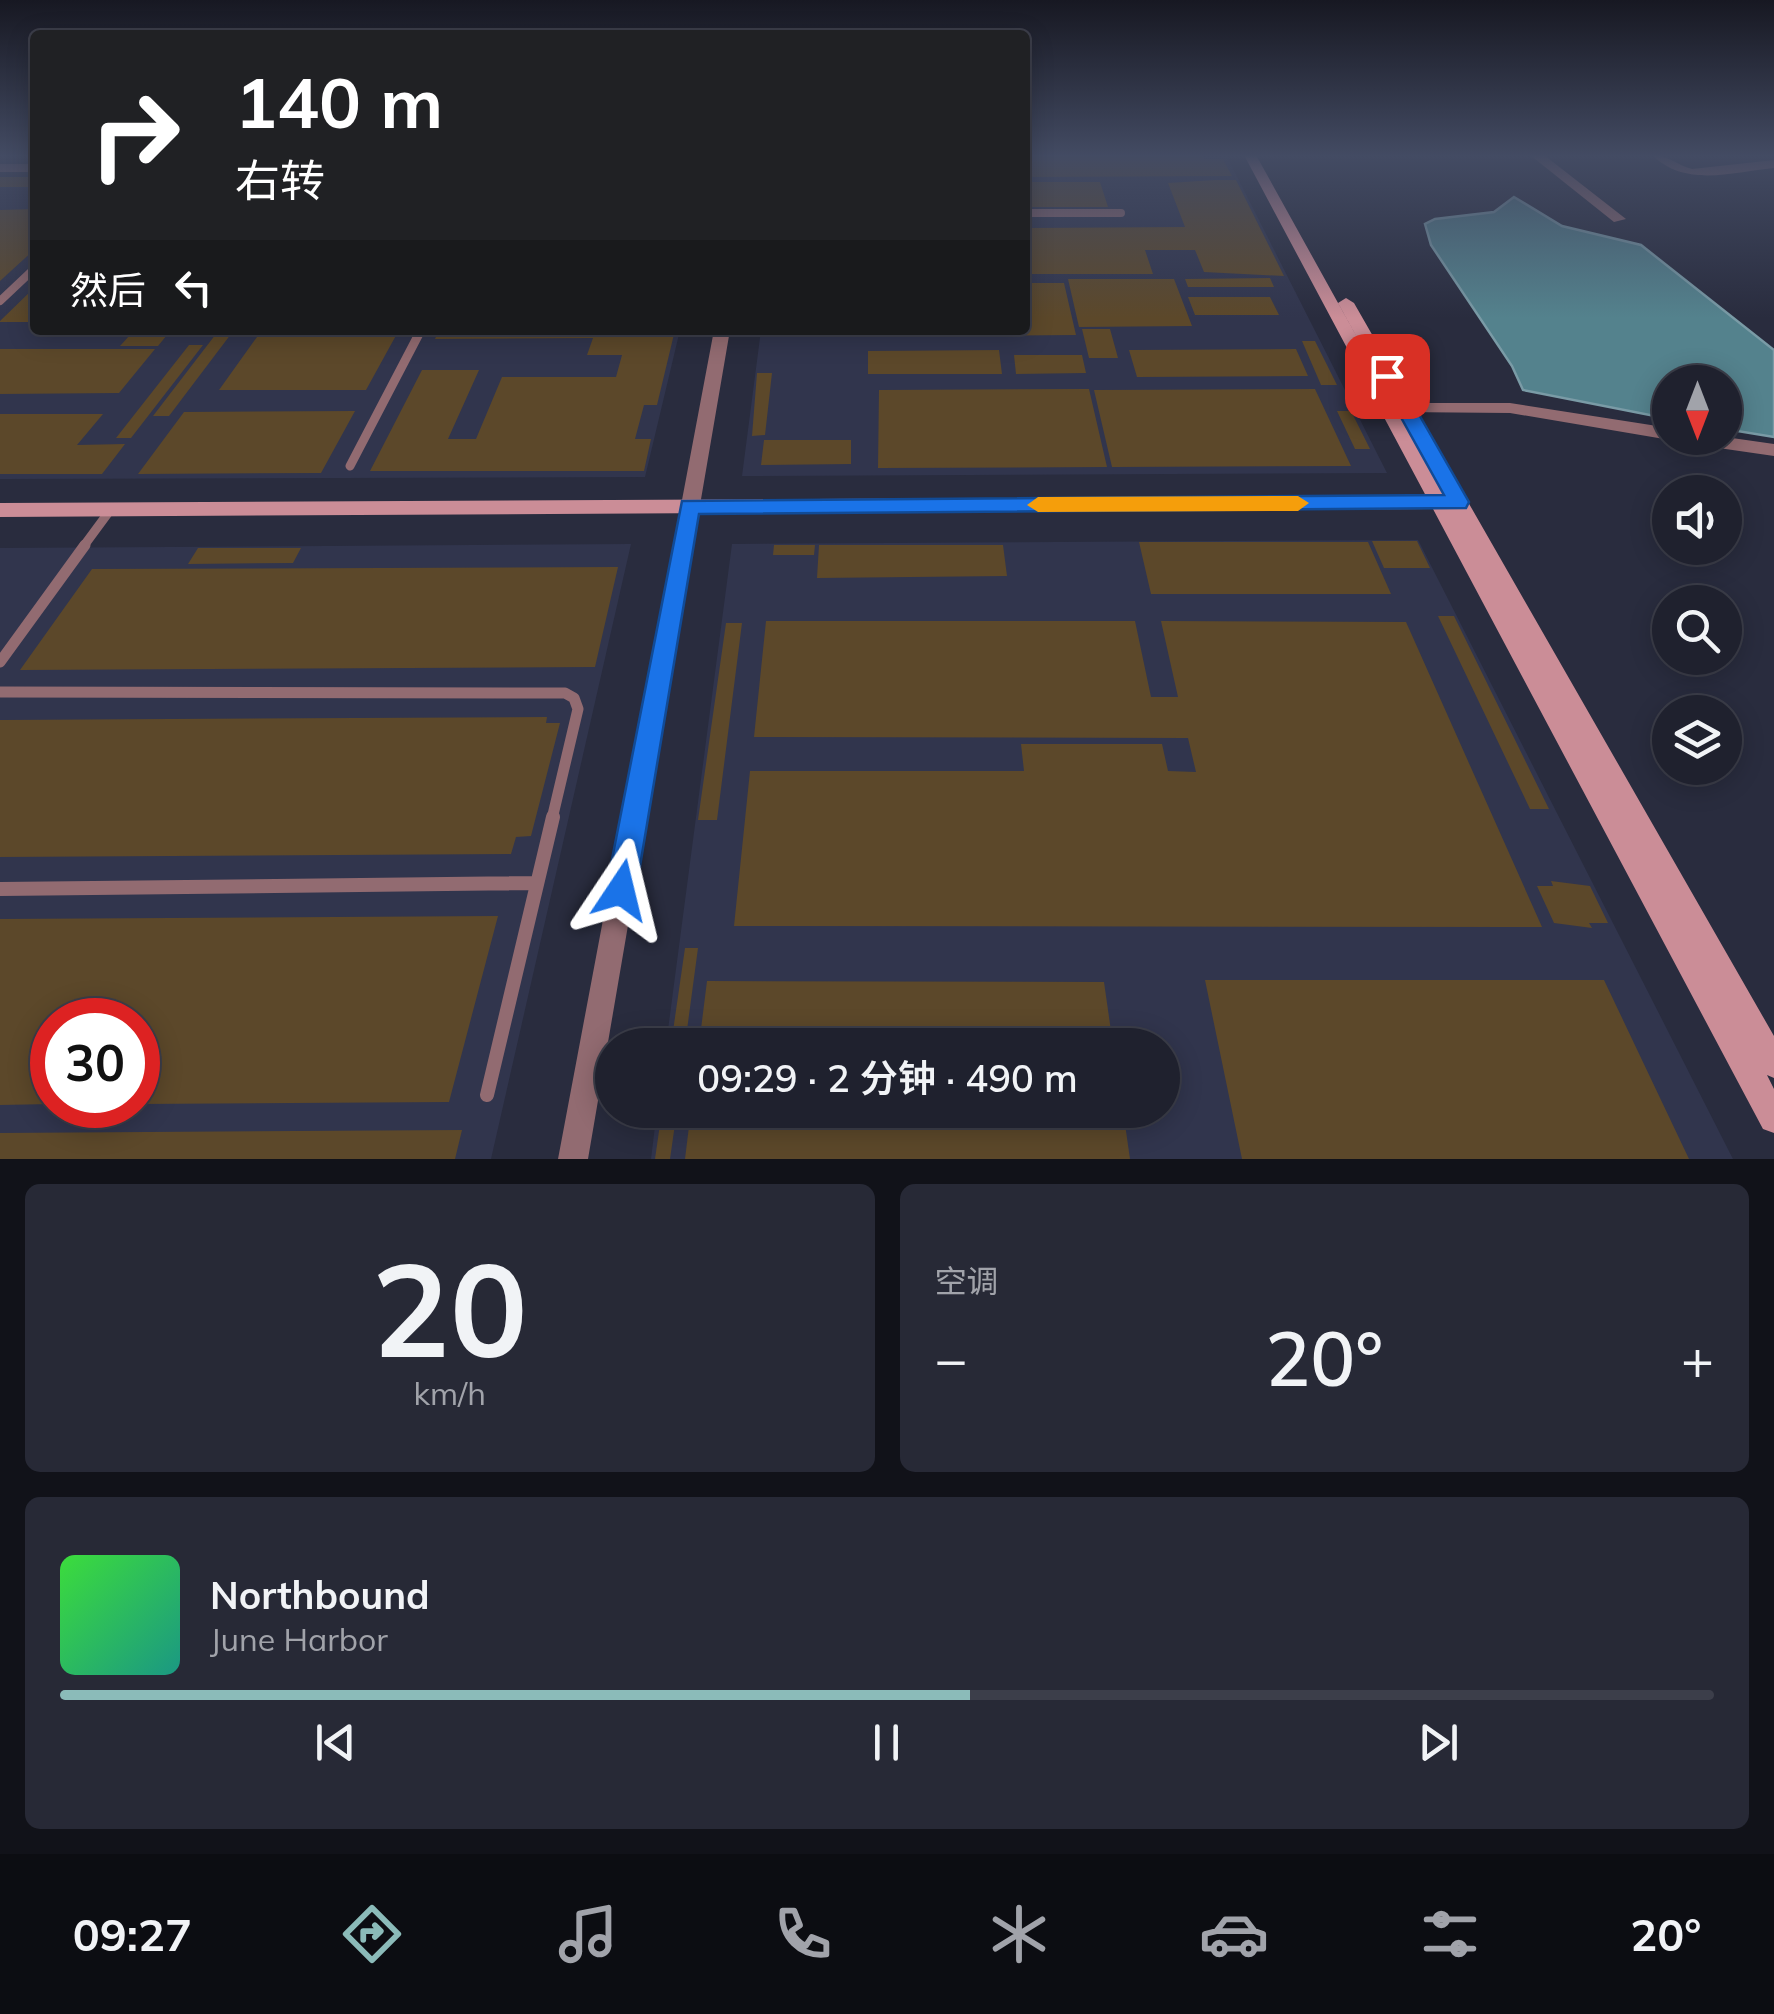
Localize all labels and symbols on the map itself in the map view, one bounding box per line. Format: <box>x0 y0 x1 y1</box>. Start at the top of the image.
pin <box>1345 334 1430 419</box>
north arrow <box>1652 365 1742 455</box>
position arrow <box>569 838 673 942</box>
speed limit sign: 30 <box>30 998 160 1128</box>

